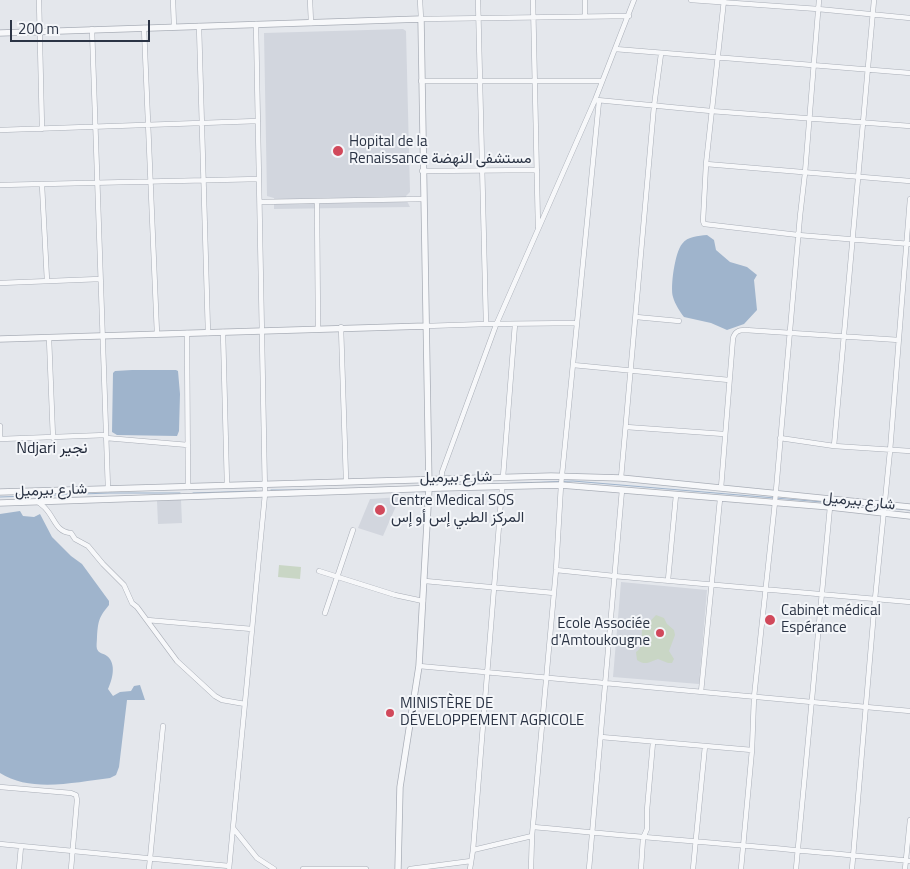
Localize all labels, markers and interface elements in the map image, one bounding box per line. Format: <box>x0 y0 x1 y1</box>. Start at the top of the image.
scale bar <box>12 10 152 42</box>
text: 200 m <box>18 17 59 40</box>
place label: Hopital de la Renaissance مستشفى النهضة <box>349 133 532 168</box>
marker: Hopital de la Renaissance مستشفى النهضة <box>331 144 345 158</box>
district label: Ndjari نجير <box>16 439 88 459</box>
street label: شارع بيرميل <box>420 468 492 488</box>
street label: شارع بيرميل <box>14 481 88 501</box>
street label: شارع بيرميل <box>822 489 896 515</box>
place label: Centre Medical SOS المركز الطبي إس أو إس <box>391 492 524 527</box>
marker: Centre Medical SOS المركز الطبي إس أو إس <box>373 503 387 517</box>
place label: Cabinet médical Espérance <box>781 602 881 637</box>
marker: Cabinet médical Espérance <box>763 613 777 627</box>
place label: Ecole Associée d'Amtoukougne <box>551 615 650 650</box>
marker: Ecole Associée d'Amtoukougne <box>654 627 666 639</box>
place label: MINISTÈRE DE DÉVELOPPEMENT AGRICOLE <box>400 695 584 730</box>
marker: MINISTÈRE DE DÉVELOPPEMENT AGRICOLE <box>384 707 396 719</box>

